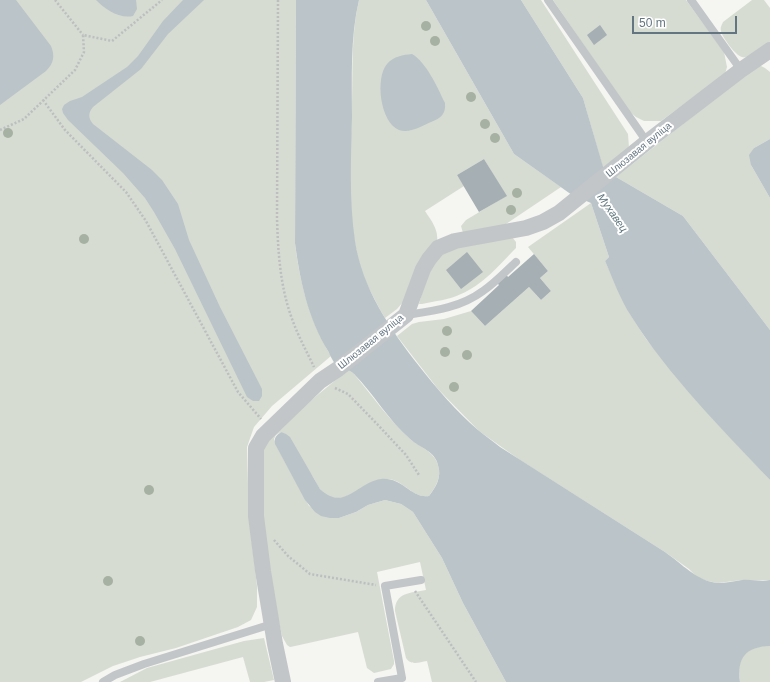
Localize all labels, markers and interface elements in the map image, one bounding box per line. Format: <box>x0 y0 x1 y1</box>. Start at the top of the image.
scale bar <box>634 8 739 34</box>
text: 50 m <box>639 16 666 30</box>
street label: Шлюзавая вуліца <box>604 120 674 180</box>
water label: Мухавец <box>594 191 630 235</box>
street label: Шлюзавая вуліца <box>336 312 406 372</box>

